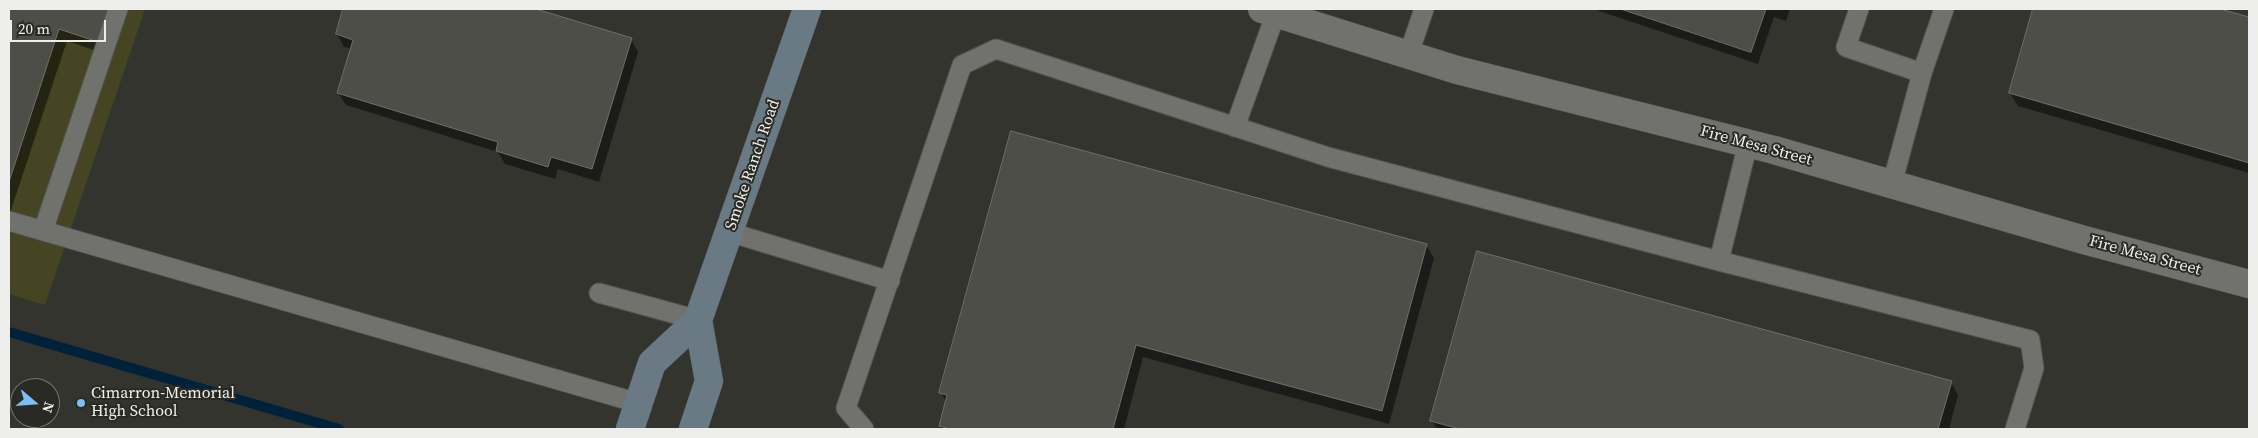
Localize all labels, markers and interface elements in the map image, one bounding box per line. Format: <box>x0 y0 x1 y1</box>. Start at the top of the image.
scale bar <box>12 10 109 42</box>
text: 20 m <box>18 18 50 39</box>
street label: Smoke Ranch Road <box>722 97 784 233</box>
street label: Fire Mesa Street <box>1698 122 1814 170</box>
street label: Fire Mesa Street <box>2087 232 2203 280</box>
north arrow <box>10 378 60 428</box>
place label: Cimarron-Memorial High School <box>91 384 235 422</box>
marker: Cimarron-Memorial High School <box>75 397 87 409</box>
text: N <box>37 399 59 415</box>

